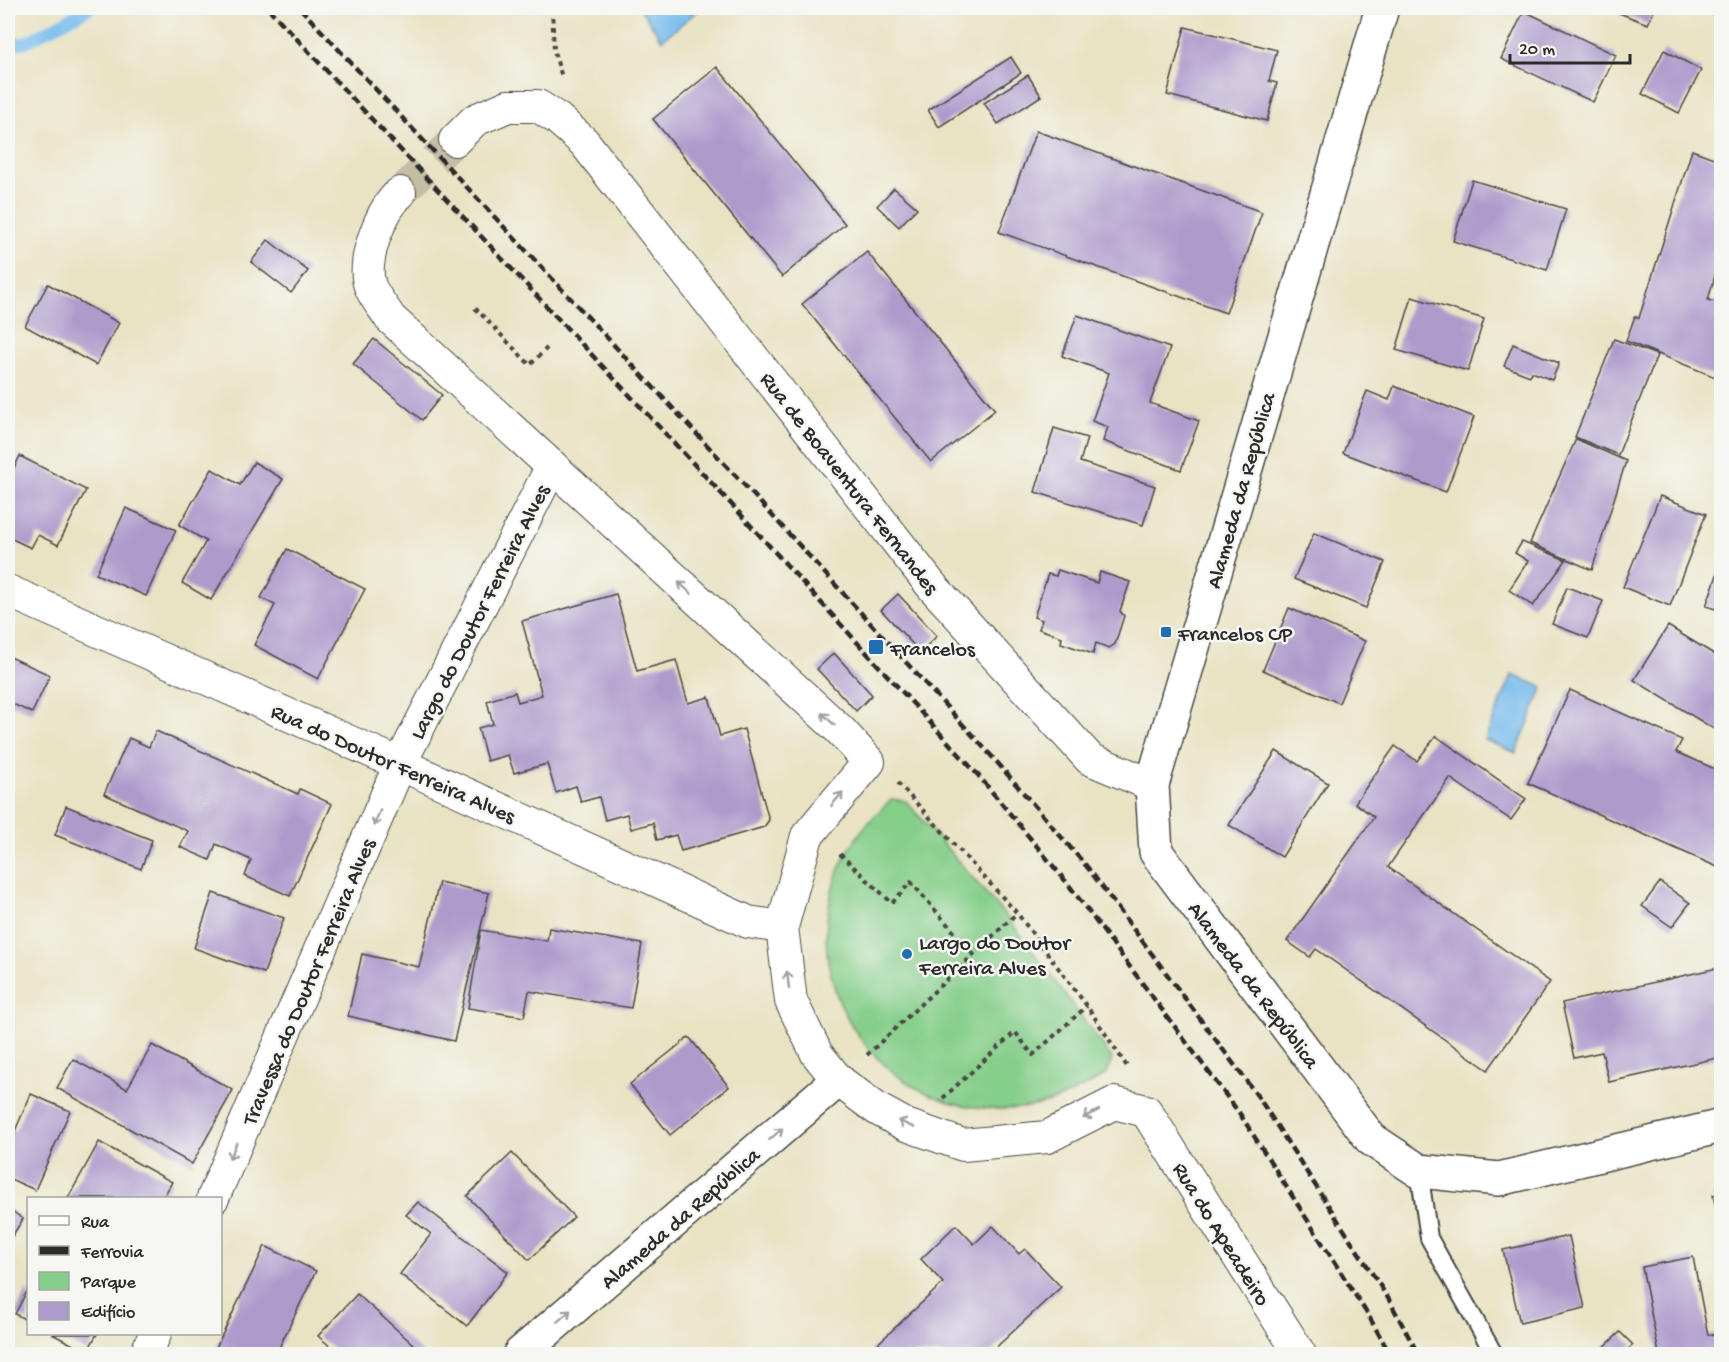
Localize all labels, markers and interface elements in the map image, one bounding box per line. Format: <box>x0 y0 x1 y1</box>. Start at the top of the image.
scale bar <box>1510 27 1630 65</box>
text: 20 m <box>1519 40 1555 61</box>
street label: Rua de Boaventura Fernandes <box>753 368 943 602</box>
street label: Alameda da República <box>1202 389 1283 592</box>
street label: Largo do Doutor Ferreira Alves <box>406 480 558 745</box>
one-way arrow <box>677 581 692 595</box>
place label: Francelos CP <box>1177 623 1293 649</box>
marker: Francelos CP <box>1159 625 1173 639</box>
marker: Francelos <box>867 638 885 656</box>
place label: Francelos <box>889 638 976 664</box>
street label: Rua do Doutor Ferreira Alves <box>266 700 519 832</box>
one-way arrow <box>821 712 836 726</box>
one-way arrow <box>831 792 844 808</box>
one-way arrow <box>371 808 382 827</box>
street label: Travessa do Doutor Ferreira Alves <box>238 835 383 1132</box>
street label: Alameda da República <box>1180 898 1324 1076</box>
place label: Largo do Doutor Ferreira Alves <box>918 932 1072 983</box>
marker: Largo do Doutor Ferreira Alves <box>900 947 914 961</box>
one-way arrow <box>782 970 793 990</box>
one-way arrow <box>1082 1109 1100 1121</box>
one-way arrow <box>897 1118 915 1130</box>
one-way arrow <box>768 1127 783 1141</box>
one-way arrow <box>227 1142 239 1160</box>
street label: Alameda da República <box>597 1143 767 1296</box>
street label: Rua do Apeadeiro <box>1165 1159 1274 1312</box>
legend <box>27 1197 222 1335</box>
text: Rua <box>81 1213 110 1234</box>
text: Ferrovia <box>80 1243 144 1264</box>
text: Parque <box>80 1273 137 1294</box>
text: Edifício <box>81 1303 135 1324</box>
one-way arrow <box>556 1309 571 1323</box>

